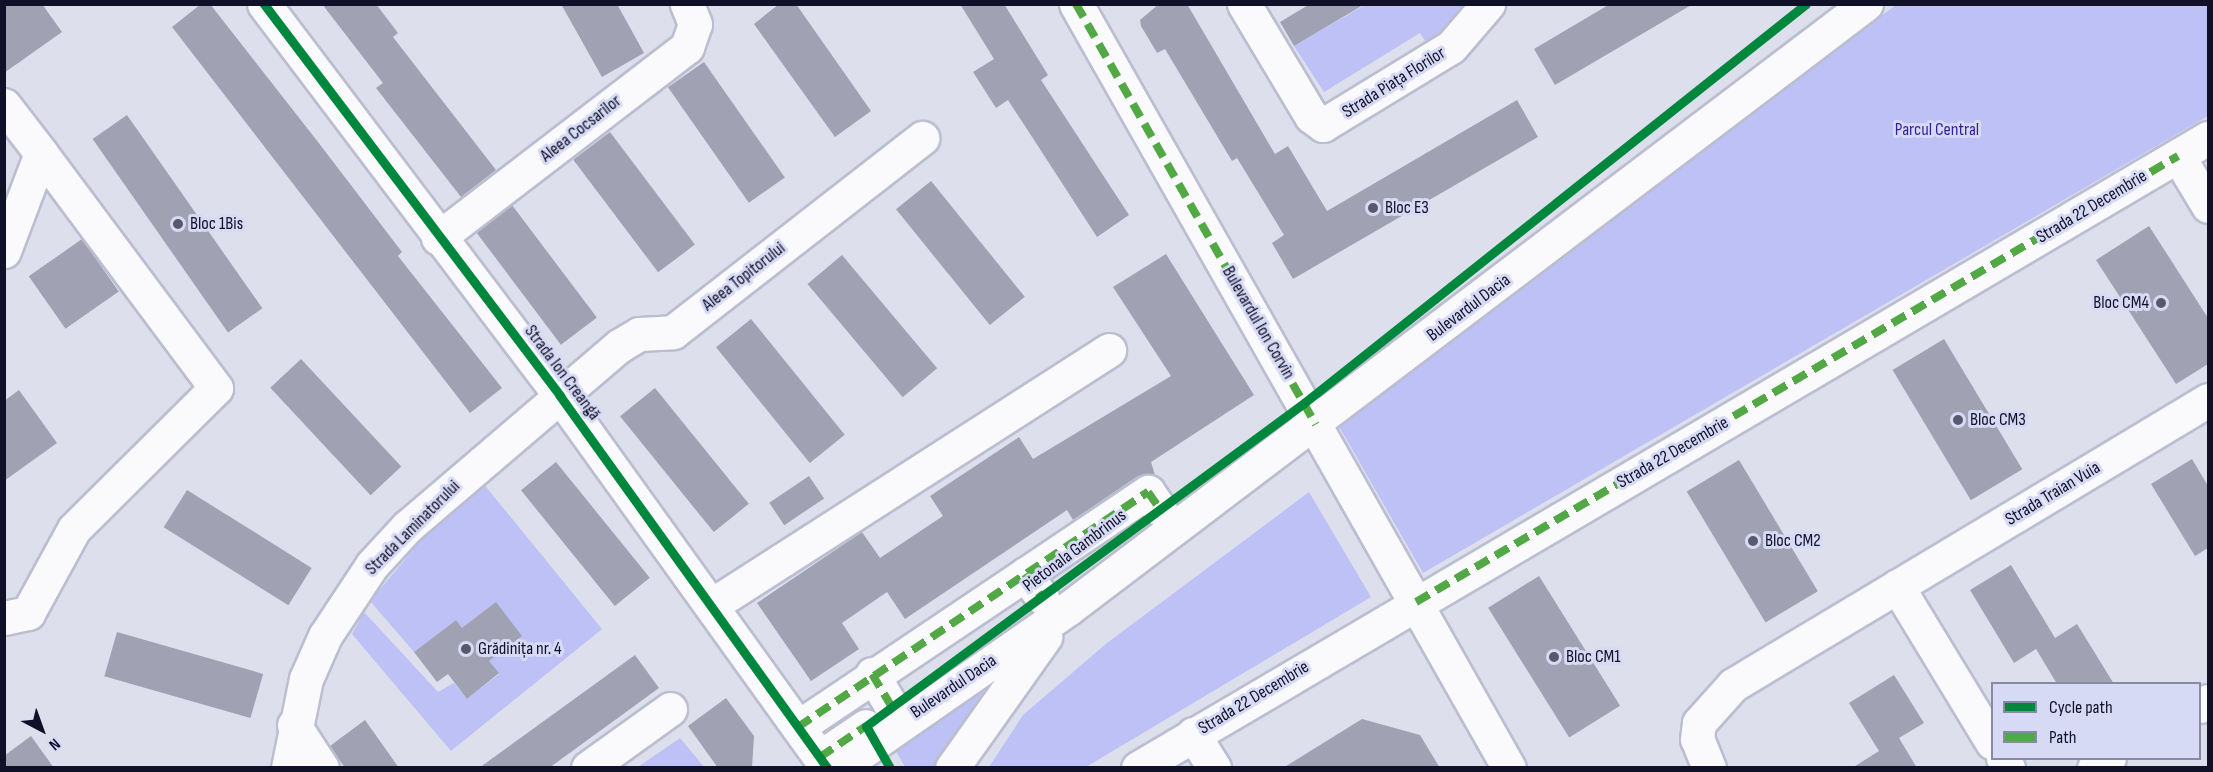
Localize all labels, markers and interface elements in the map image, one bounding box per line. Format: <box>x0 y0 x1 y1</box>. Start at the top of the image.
street label: Strada Piața Florilor <box>1338 43 1450 123</box>
street label: Aleea Cocsarilor <box>536 91 626 167</box>
park label: Parcul Central <box>1895 119 1979 141</box>
street label: Strada 22 Decembrie <box>2033 165 2151 249</box>
place label: Bloc E3 <box>1385 197 1429 219</box>
marker: Bloc E3 <box>1366 201 1380 215</box>
place label: Bloc 1Bis <box>190 213 243 235</box>
marker: Bloc 1Bis <box>171 217 185 231</box>
street label: Aleea Topitorului <box>698 238 790 316</box>
street label: Bulevardul Ion Corvin <box>1217 263 1299 383</box>
street label: Bulevardul Dacia <box>1423 270 1515 346</box>
place label: Bloc CM4 <box>2093 292 2149 314</box>
marker: Bloc CM4 <box>2154 296 2168 310</box>
street label: Strada Ion Creangă <box>519 321 605 425</box>
place label: Bloc CM3 <box>1970 409 2026 431</box>
street label: Strada 22 Decembrie <box>1613 412 1733 494</box>
marker: Bloc CM3 <box>1951 413 1965 427</box>
street label: Strada Traian Vuia <box>2002 457 2104 531</box>
street label: Strada Laminatorului <box>361 476 465 580</box>
street label: Pietonala Gambrinus <box>1019 505 1131 597</box>
place label: Bloc CM2 <box>1765 530 1821 552</box>
marker: Bloc CM2 <box>1746 534 1760 548</box>
place label: Grădinița nr. 4 <box>478 638 562 660</box>
marker: Grădinița nr. 4 <box>459 642 473 656</box>
place label: Bloc CM1 <box>1566 646 1621 668</box>
street label: Bulevardul Dacia <box>907 650 1001 724</box>
marker: Bloc CM1 <box>1547 650 1561 664</box>
street label: Strada 22 Decembrie <box>1195 656 1313 740</box>
legend <box>1991 682 2201 760</box>
text: Cycle path <box>2049 697 2113 718</box>
north arrow <box>12 700 72 760</box>
text: Path <box>2049 727 2077 748</box>
text: N <box>45 734 64 754</box>

